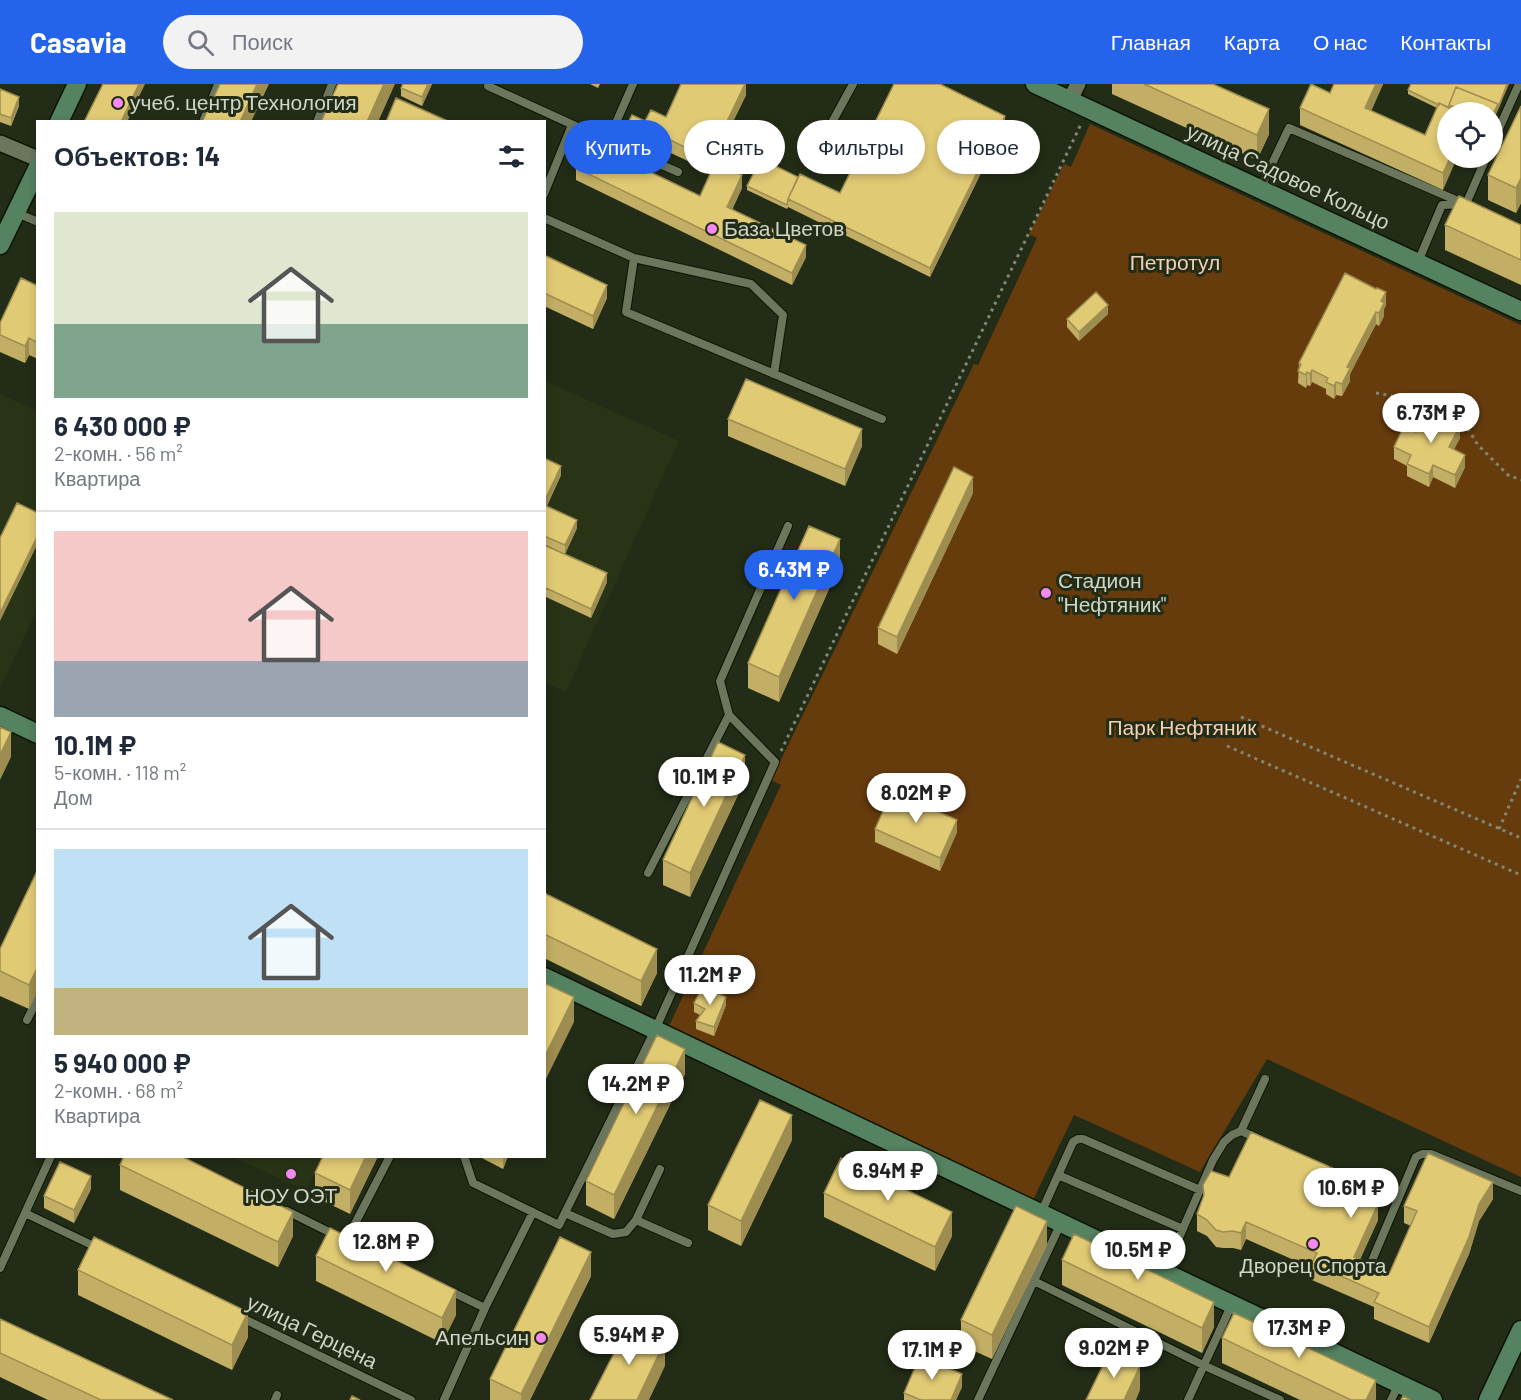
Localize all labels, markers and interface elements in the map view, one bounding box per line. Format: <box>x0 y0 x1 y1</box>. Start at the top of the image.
search box <box>163 15 583 69</box>
text: Casavia <box>30 25 127 59</box>
icon: search <box>184 26 217 59</box>
text: Поиск <box>232 28 293 54</box>
text: Главная <box>1111 29 1191 54</box>
text: Карта <box>1224 29 1280 54</box>
text: О нас <box>1313 29 1367 54</box>
text: Контакты <box>1400 29 1491 54</box>
place label: учеб. центр Технология <box>130 89 357 114</box>
marker: учеб. центр Технология <box>111 96 125 110</box>
map controls <box>1437 102 1503 168</box>
button: locate <box>1437 102 1503 168</box>
street label: улица Садовое Кольцо <box>1183 117 1394 234</box>
chip: Купить <box>564 120 672 174</box>
chip: Снять <box>684 120 785 174</box>
chip: Фильтры <box>797 120 925 174</box>
chip: Новое <box>937 120 1040 174</box>
text: Объектов: 14 <box>54 140 220 171</box>
icon: filters <box>495 140 528 173</box>
place label: База Цветов <box>724 215 844 240</box>
marker: База Цветов <box>705 222 719 236</box>
park label: Петротул <box>1130 249 1220 274</box>
icon: home <box>237 251 345 359</box>
pin: 6.73M ₽ <box>1376 393 1486 444</box>
text: 6.73M ₽ <box>1396 400 1466 424</box>
text: 6 430 000 ₽ <box>54 410 191 441</box>
text: 2-комн. · 56 m² <box>54 441 183 465</box>
text: Квартира <box>54 466 140 490</box>
pin: 6.43M ₽ <box>739 550 849 601</box>
text: 6.43M ₽ <box>758 557 830 581</box>
place label: Стадион "Нефтяник" <box>1058 567 1166 616</box>
icon: home <box>237 570 345 678</box>
marker: Стадион "Нефтяник" <box>1039 586 1053 600</box>
park label: Парк Нефтяник <box>1107 714 1257 739</box>
text: 10.1M ₽ <box>54 729 136 760</box>
pin: 10.1M ₽ <box>649 757 759 808</box>
text: 5-комн. · 118 m² <box>54 760 186 784</box>
text: 10.1M ₽ <box>672 764 736 788</box>
pin: 8.02M ₽ <box>861 773 971 824</box>
text: 8.02M ₽ <box>881 780 951 804</box>
text: Дом <box>54 785 93 809</box>
icon: home <box>237 888 345 996</box>
pin: 11.2M ₽ <box>655 955 765 1006</box>
text: 11.2M ₽ <box>678 962 742 986</box>
text: 5 940 000 ₽ <box>54 1047 191 1078</box>
pin: 14.2M ₽ <box>581 1064 691 1115</box>
text: 14.2M ₽ <box>602 1071 670 1095</box>
text: 2-комн. · 68 m² <box>54 1078 183 1102</box>
text: Квартира <box>54 1103 140 1127</box>
pin: 6.94M ₽ <box>833 1151 943 1202</box>
text: 6.94M ₽ <box>852 1158 924 1182</box>
marker: НОУ ОЭТ <box>284 1167 298 1181</box>
pin: 10.6M ₽ <box>1296 1168 1406 1219</box>
text: 10.6M ₽ <box>1318 1175 1384 1199</box>
place label: НОУ ОЭТ <box>245 1182 338 1207</box>
pin: 12.8M ₽ <box>331 1222 441 1273</box>
text: 12.8M ₽ <box>353 1229 419 1253</box>
pin: 10.5M ₽ <box>1083 1230 1193 1281</box>
text: 10.5M ₽ <box>1105 1237 1171 1261</box>
marker: Дворец Спорта <box>1306 1237 1320 1251</box>
place label: Дворец Спорта <box>1240 1252 1387 1277</box>
street label: улица Герцена <box>243 1288 382 1373</box>
pin: 17.3M ₽ <box>1244 1308 1354 1359</box>
pin: 5.94M ₽ <box>574 1315 684 1366</box>
text: 17.3M ₽ <box>1267 1315 1331 1339</box>
text: 5.94M ₽ <box>593 1322 665 1346</box>
place label: Апельсин <box>436 1324 529 1349</box>
pin: 9.02M ₽ <box>1059 1328 1169 1379</box>
pin: 17.1M ₽ <box>877 1330 987 1381</box>
marker: Апельсин <box>534 1331 548 1345</box>
text: 9.02M ₽ <box>1079 1335 1149 1359</box>
text: 17.1M ₽ <box>902 1337 962 1361</box>

